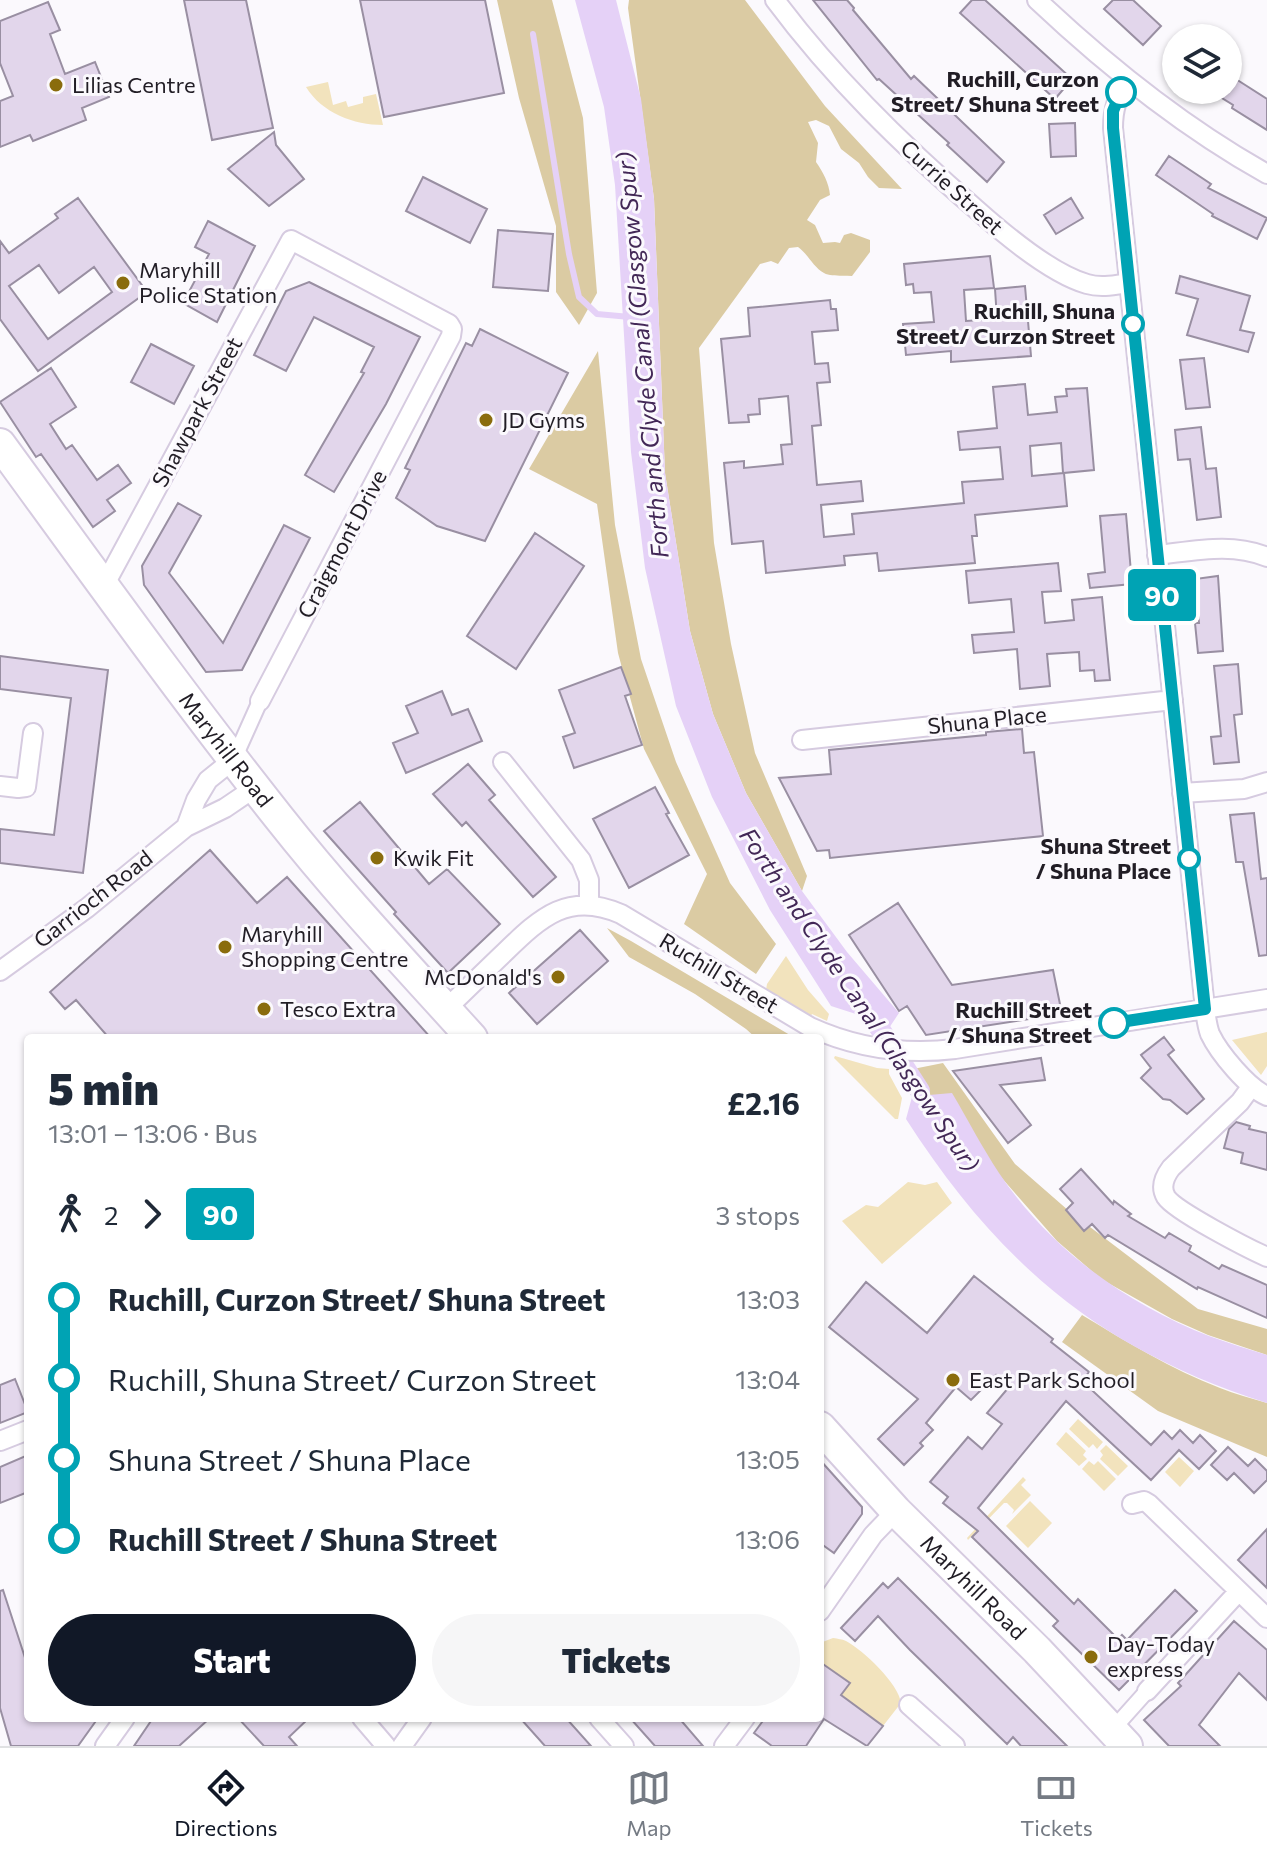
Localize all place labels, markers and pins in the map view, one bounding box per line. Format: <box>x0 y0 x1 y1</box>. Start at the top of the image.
place label: Ruchill, Curzon Street/ Shuna Street <box>891 65 1099 117</box>
place label: Lilias Centre <box>72 71 196 98</box>
marker: Lilias Centre <box>47 76 65 94</box>
marker: Ruchill, Curzon Street/ Shuna Street <box>1106 77 1136 107</box>
place label: Maryhill Police Station <box>139 256 277 308</box>
marker: Maryhill Police Station <box>114 274 132 292</box>
place label: Ruchill, Shuna Street/ Curzon Street <box>896 297 1115 349</box>
marker: Ruchill, Shuna Street/ Curzon Street <box>1122 313 1144 335</box>
place label: JD Gyms <box>502 406 585 433</box>
marker: JD Gyms <box>477 411 495 429</box>
place label: Shuna Street / Shuna Place <box>1036 832 1171 884</box>
place label: Kwik Fit <box>393 844 474 871</box>
marker: Shuna Street / Shuna Place <box>1178 848 1200 870</box>
marker: Kwik Fit <box>368 849 386 867</box>
place label: Maryhill Shopping Centre <box>241 920 408 972</box>
marker: Maryhill Shopping Centre <box>216 938 234 956</box>
place label: McDonald's <box>424 963 542 990</box>
marker: McDonald's <box>549 968 567 986</box>
place label: Tesco Extra <box>280 995 396 1022</box>
place label: Ruchill Street / Shuna Street <box>947 996 1092 1048</box>
marker: Tesco Extra <box>255 1000 273 1018</box>
marker: Ruchill Street / Shuna Street <box>1099 1008 1129 1038</box>
place label: East Park School <box>969 1366 1135 1393</box>
marker: East Park School <box>944 1371 962 1389</box>
place label: Day-Today express <box>1107 1630 1215 1682</box>
marker: Day-Today express <box>1082 1648 1100 1666</box>

